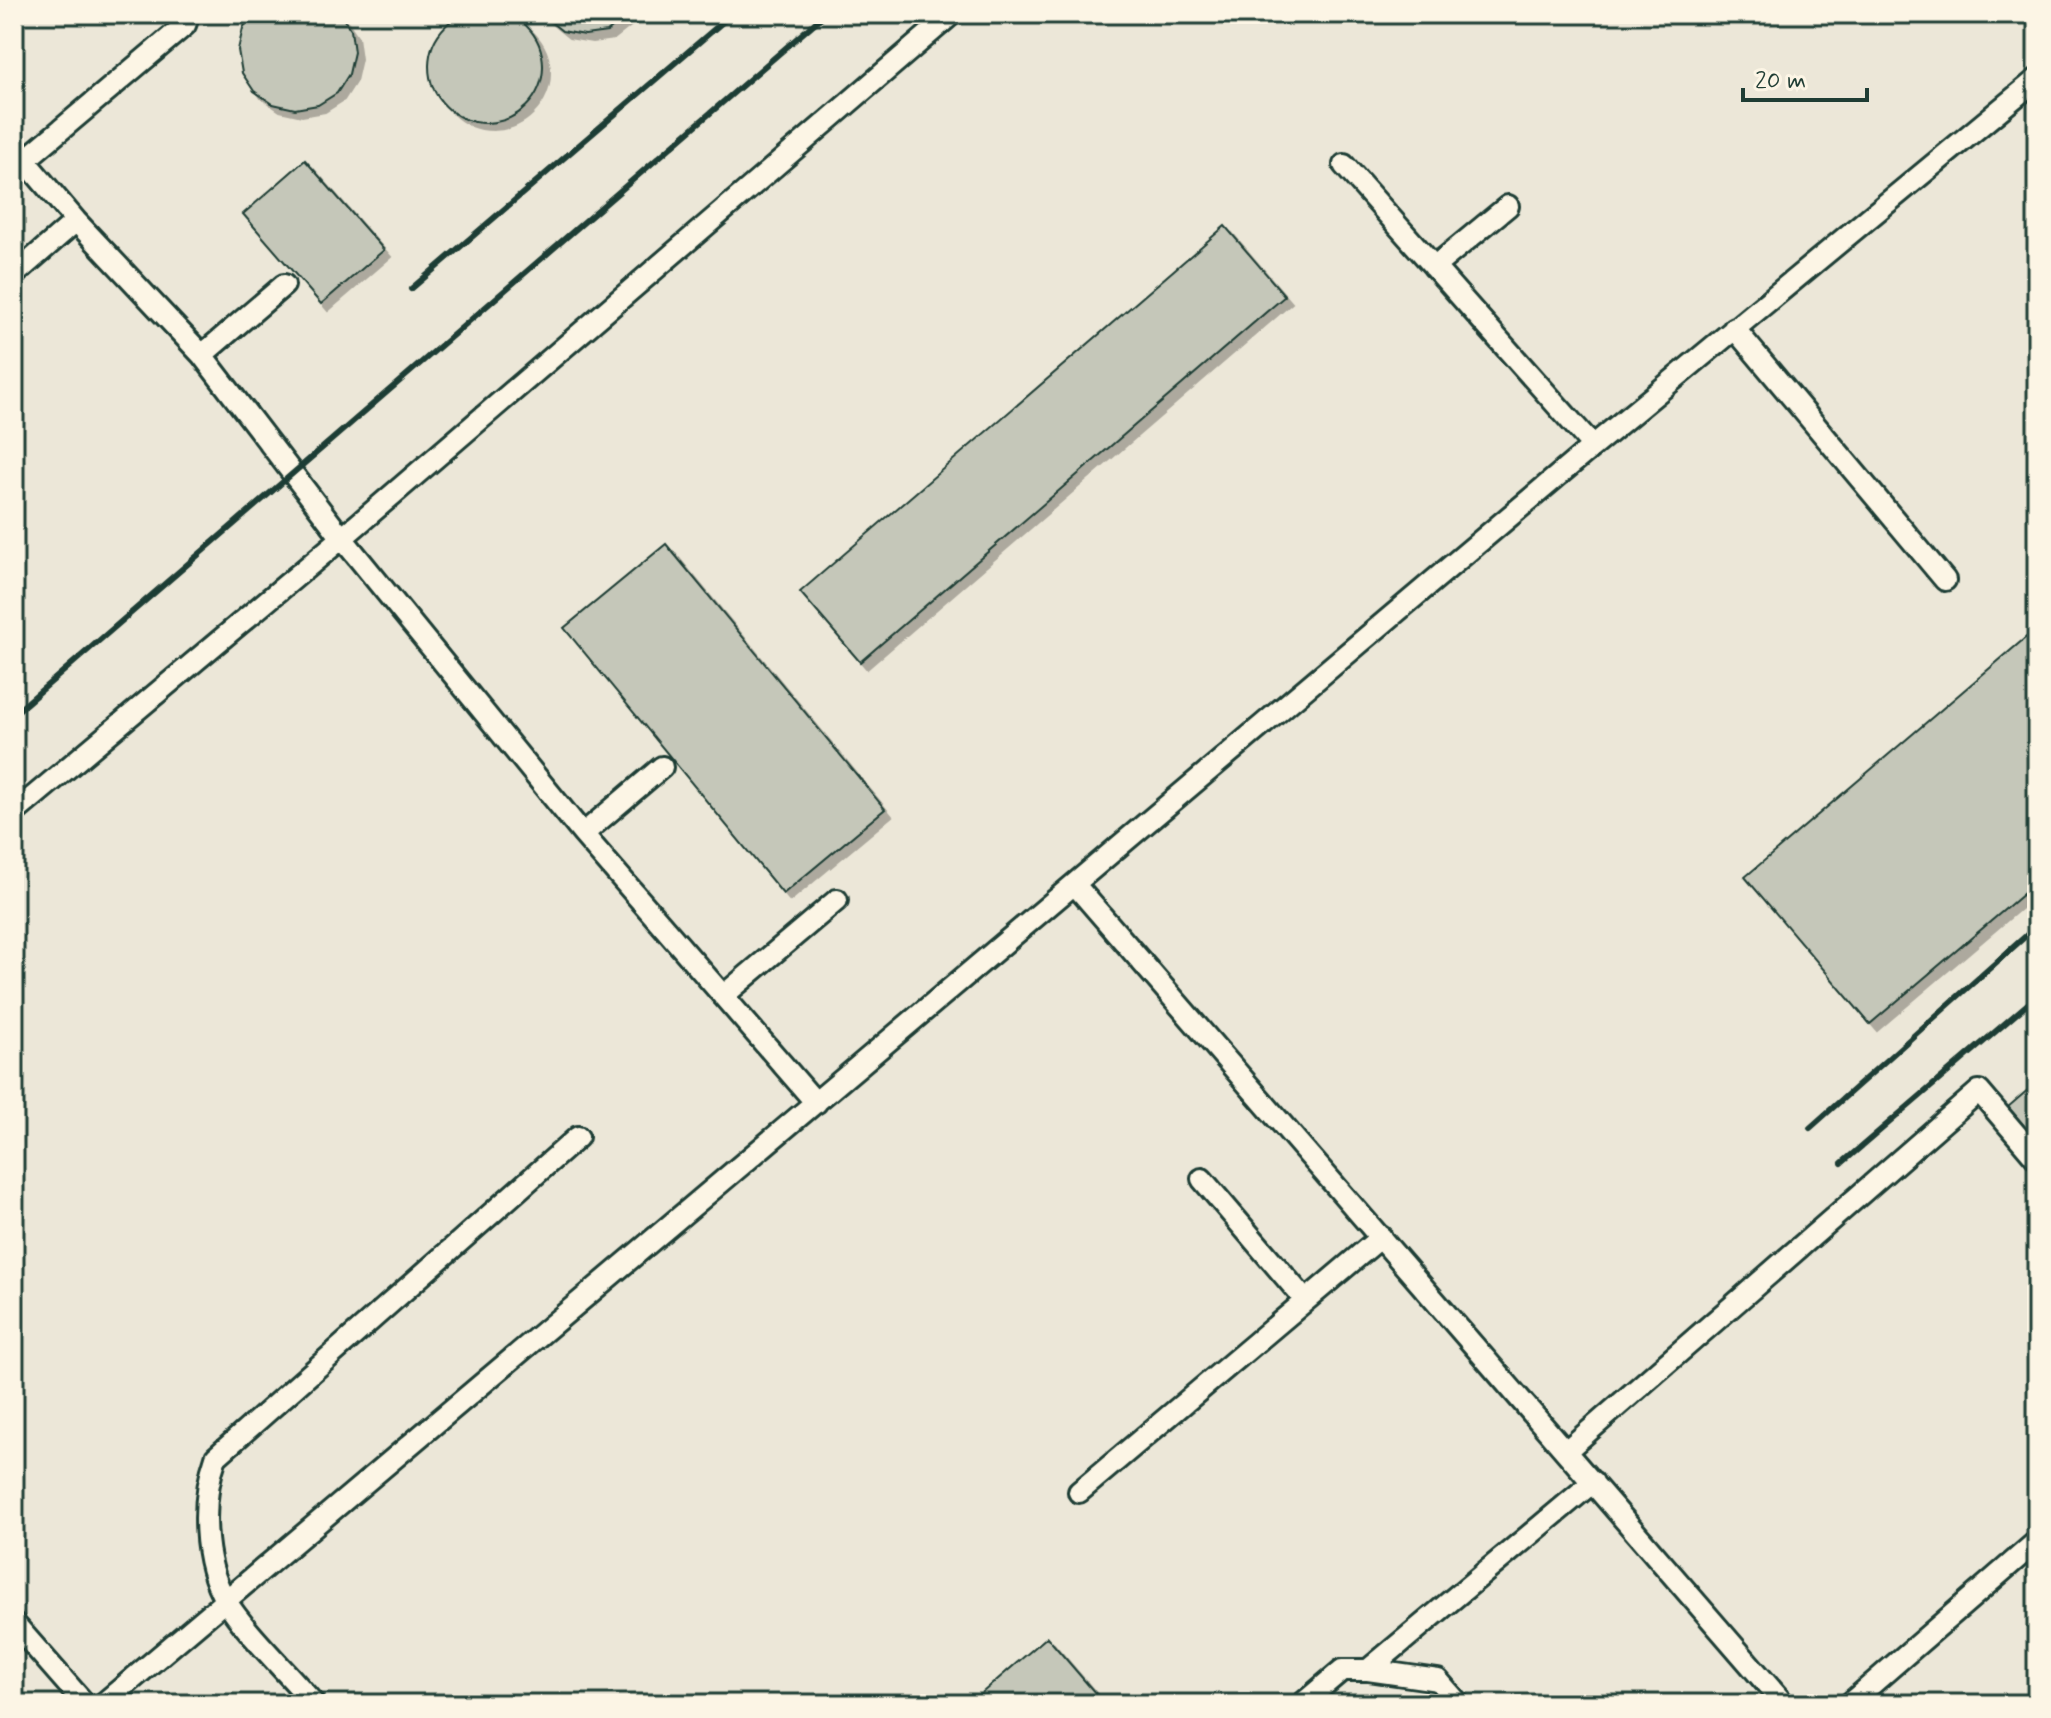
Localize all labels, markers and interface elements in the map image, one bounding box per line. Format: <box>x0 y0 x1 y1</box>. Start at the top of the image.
scale bar <box>1743 52 1867 102</box>
text: 20 m <box>1755 66 1806 97</box>

